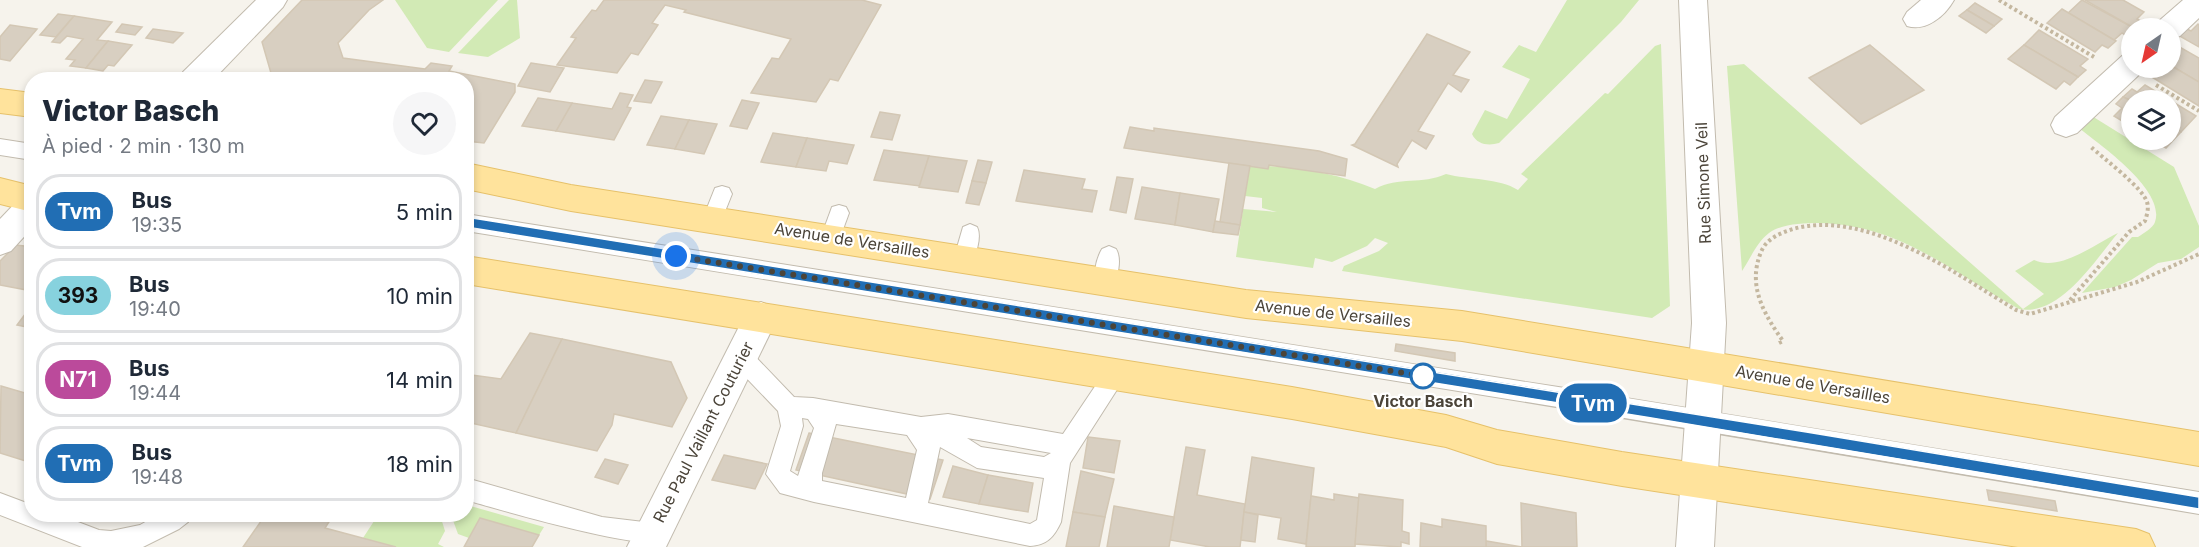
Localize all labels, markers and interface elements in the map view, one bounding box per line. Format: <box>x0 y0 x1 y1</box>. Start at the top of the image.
north arrow <box>2121 18 2181 78</box>
map controls <box>2121 18 2181 150</box>
button: layers <box>2121 90 2181 150</box>
button: heart <box>393 92 456 155</box>
text: Victor Basch <box>42 94 219 128</box>
street label: Rue Simone Veil <box>1691 122 1715 244</box>
text: À pied · 2 min · 130 m <box>42 134 245 158</box>
text: Bus <box>131 187 172 213</box>
text: Tvm <box>57 199 101 224</box>
text: 5 min <box>396 199 453 225</box>
text: 19:35 <box>131 213 182 237</box>
street label: Avenue de Versailles <box>773 218 931 262</box>
your location <box>661 241 691 271</box>
text: Bus <box>129 271 170 297</box>
text: 393 <box>58 283 98 308</box>
text: 10 min <box>386 283 453 309</box>
street label: Avenue de Versailles <box>1254 295 1412 331</box>
text: 19:40 <box>129 297 181 321</box>
street label: Rue Paul Vaillant Couturier <box>649 338 757 526</box>
text: Bus <box>129 355 170 381</box>
street label: Avenue de Versailles <box>1734 361 1892 407</box>
marker: Victor Basch <box>1410 363 1436 389</box>
text: N71 <box>59 367 97 392</box>
text: 14 min <box>386 367 453 393</box>
text: 19:44 <box>129 381 181 405</box>
line badge: Tvm <box>1558 384 1628 422</box>
place label: Victor Basch <box>1373 391 1473 411</box>
text: Tvm <box>1571 391 1615 416</box>
text: Bus <box>131 439 172 465</box>
text: Tvm <box>57 451 101 476</box>
text: 18 min <box>387 451 453 477</box>
text: 19:48 <box>131 465 183 489</box>

